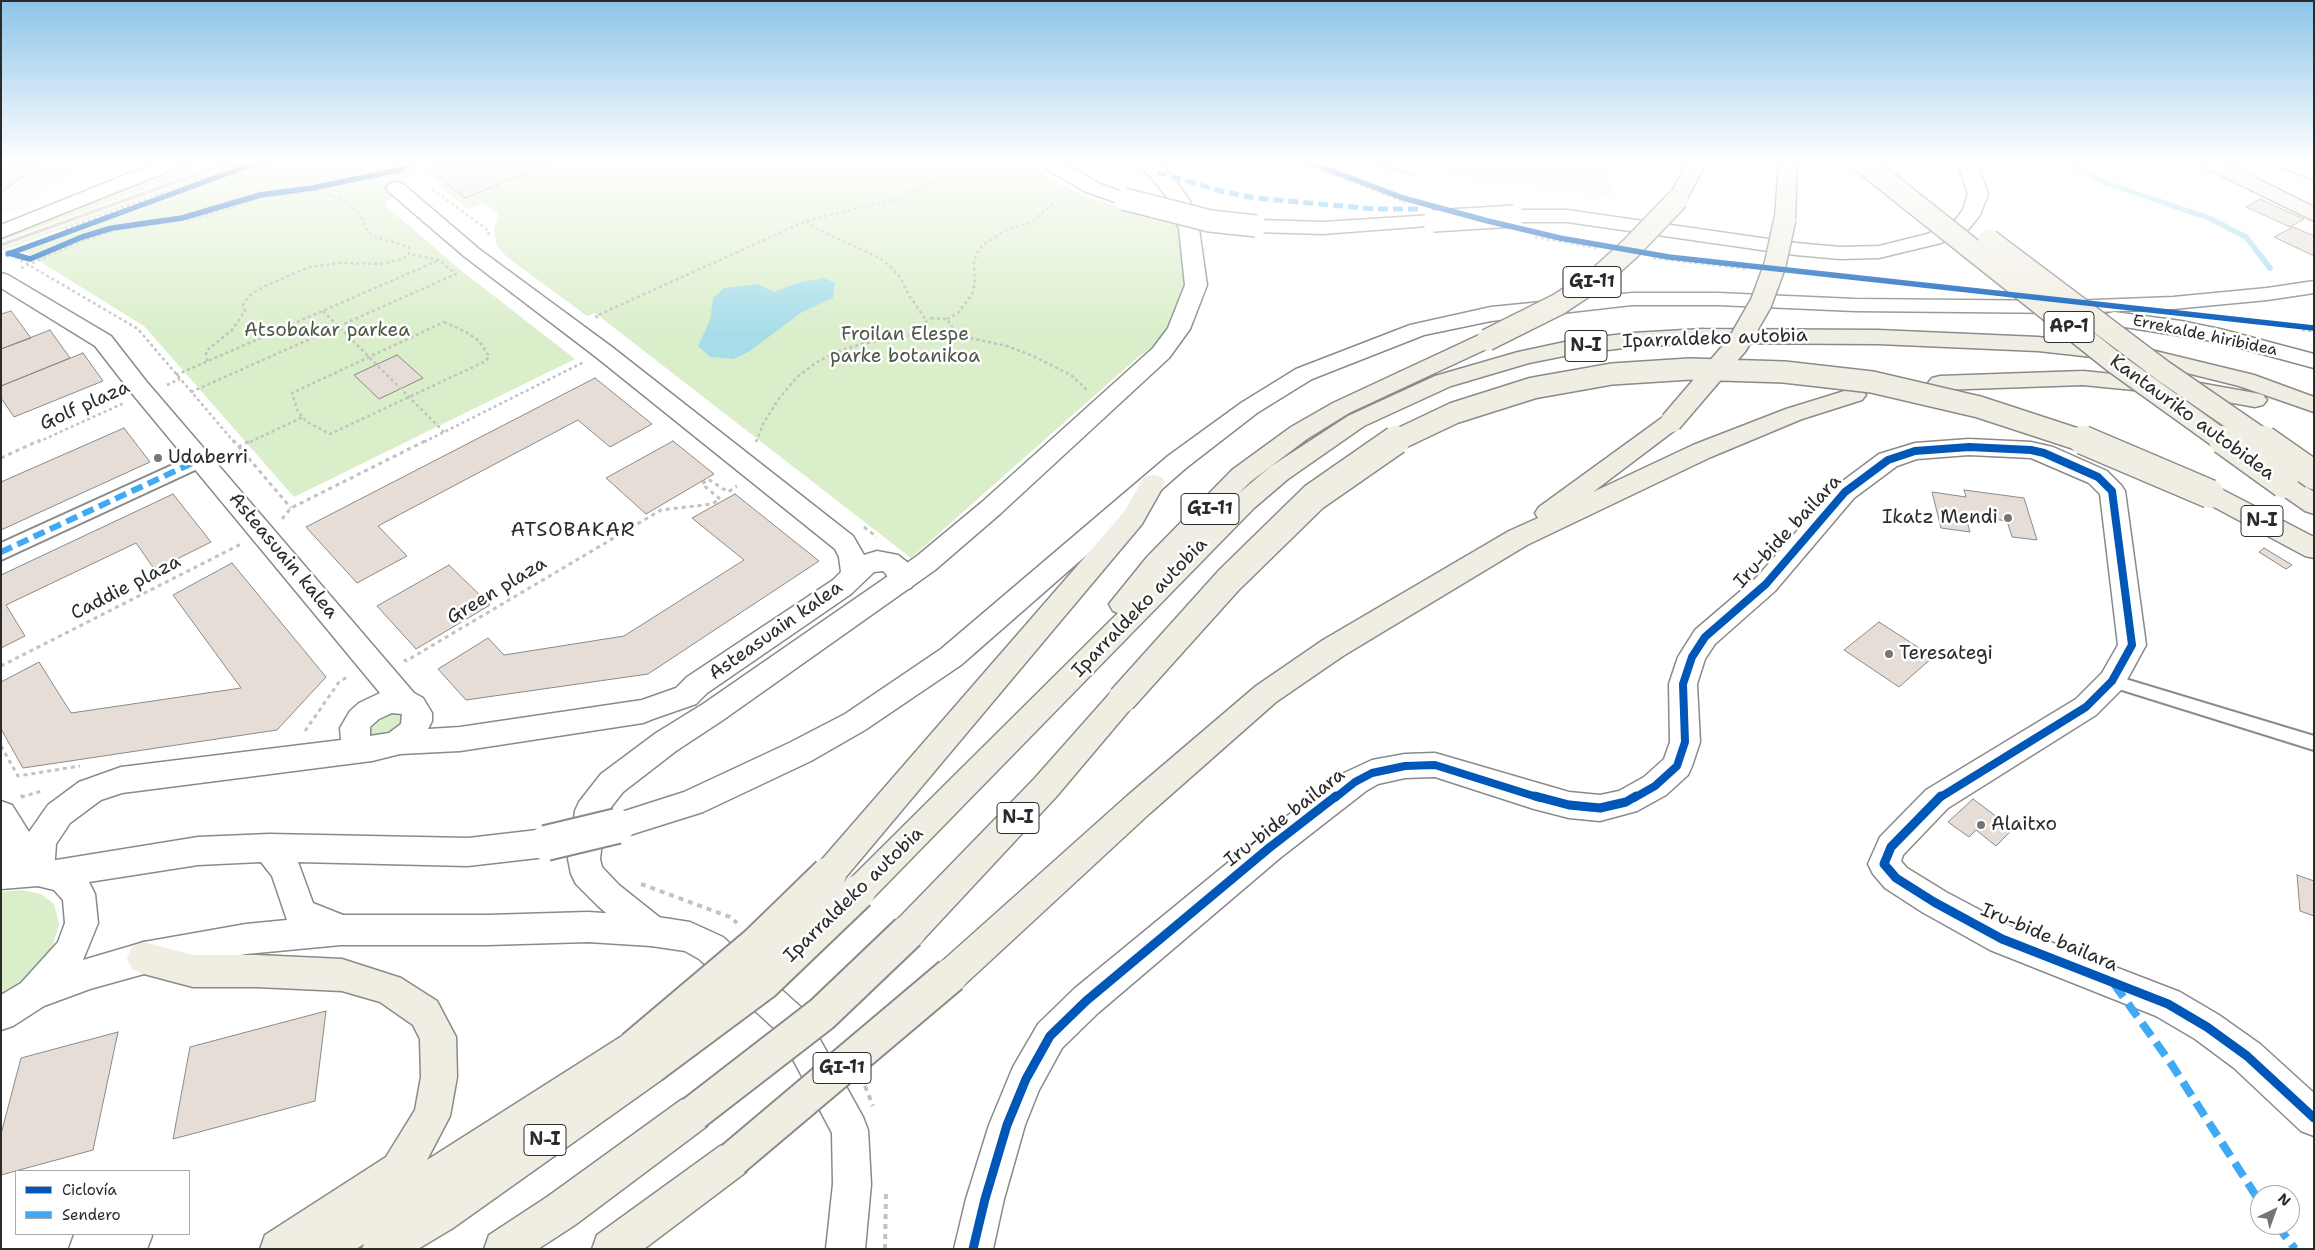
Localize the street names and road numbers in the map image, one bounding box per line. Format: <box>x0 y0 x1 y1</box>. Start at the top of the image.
road number: GI-11 <box>1563 266 1621 298</box>
street label: Errekalde hiribidea <box>2131 311 2279 361</box>
road number: AP-1 <box>2044 312 2094 342</box>
street label: Iparraldeko autobia <box>1622 324 1808 354</box>
road number: N-I <box>1565 331 1607 362</box>
street label: Kantauriko autobidea <box>2105 350 2279 486</box>
street label: Golf plaza <box>37 376 133 436</box>
street label: Iru-bide bailara <box>1730 471 1846 593</box>
street label: Asteasuain kalea <box>224 488 342 624</box>
road number: GI-11 <box>1181 494 1239 524</box>
road number: N-I <box>2241 506 2283 536</box>
street label: Iparraldeko autobia <box>1067 533 1213 683</box>
street label: Caddie plaza <box>67 551 185 625</box>
street label: Green plaza <box>443 552 551 630</box>
street label: Asteasuain kalea <box>705 576 847 686</box>
street label: Iru-bide bailara <box>1220 764 1350 872</box>
road number: N-I <box>997 802 1039 834</box>
street label: Iparraldeko autobia <box>779 822 929 968</box>
street label: Iru-bide bailara <box>1977 899 2121 977</box>
road number: GI-11 <box>813 1052 871 1084</box>
road number: N-I <box>524 1124 566 1156</box>

